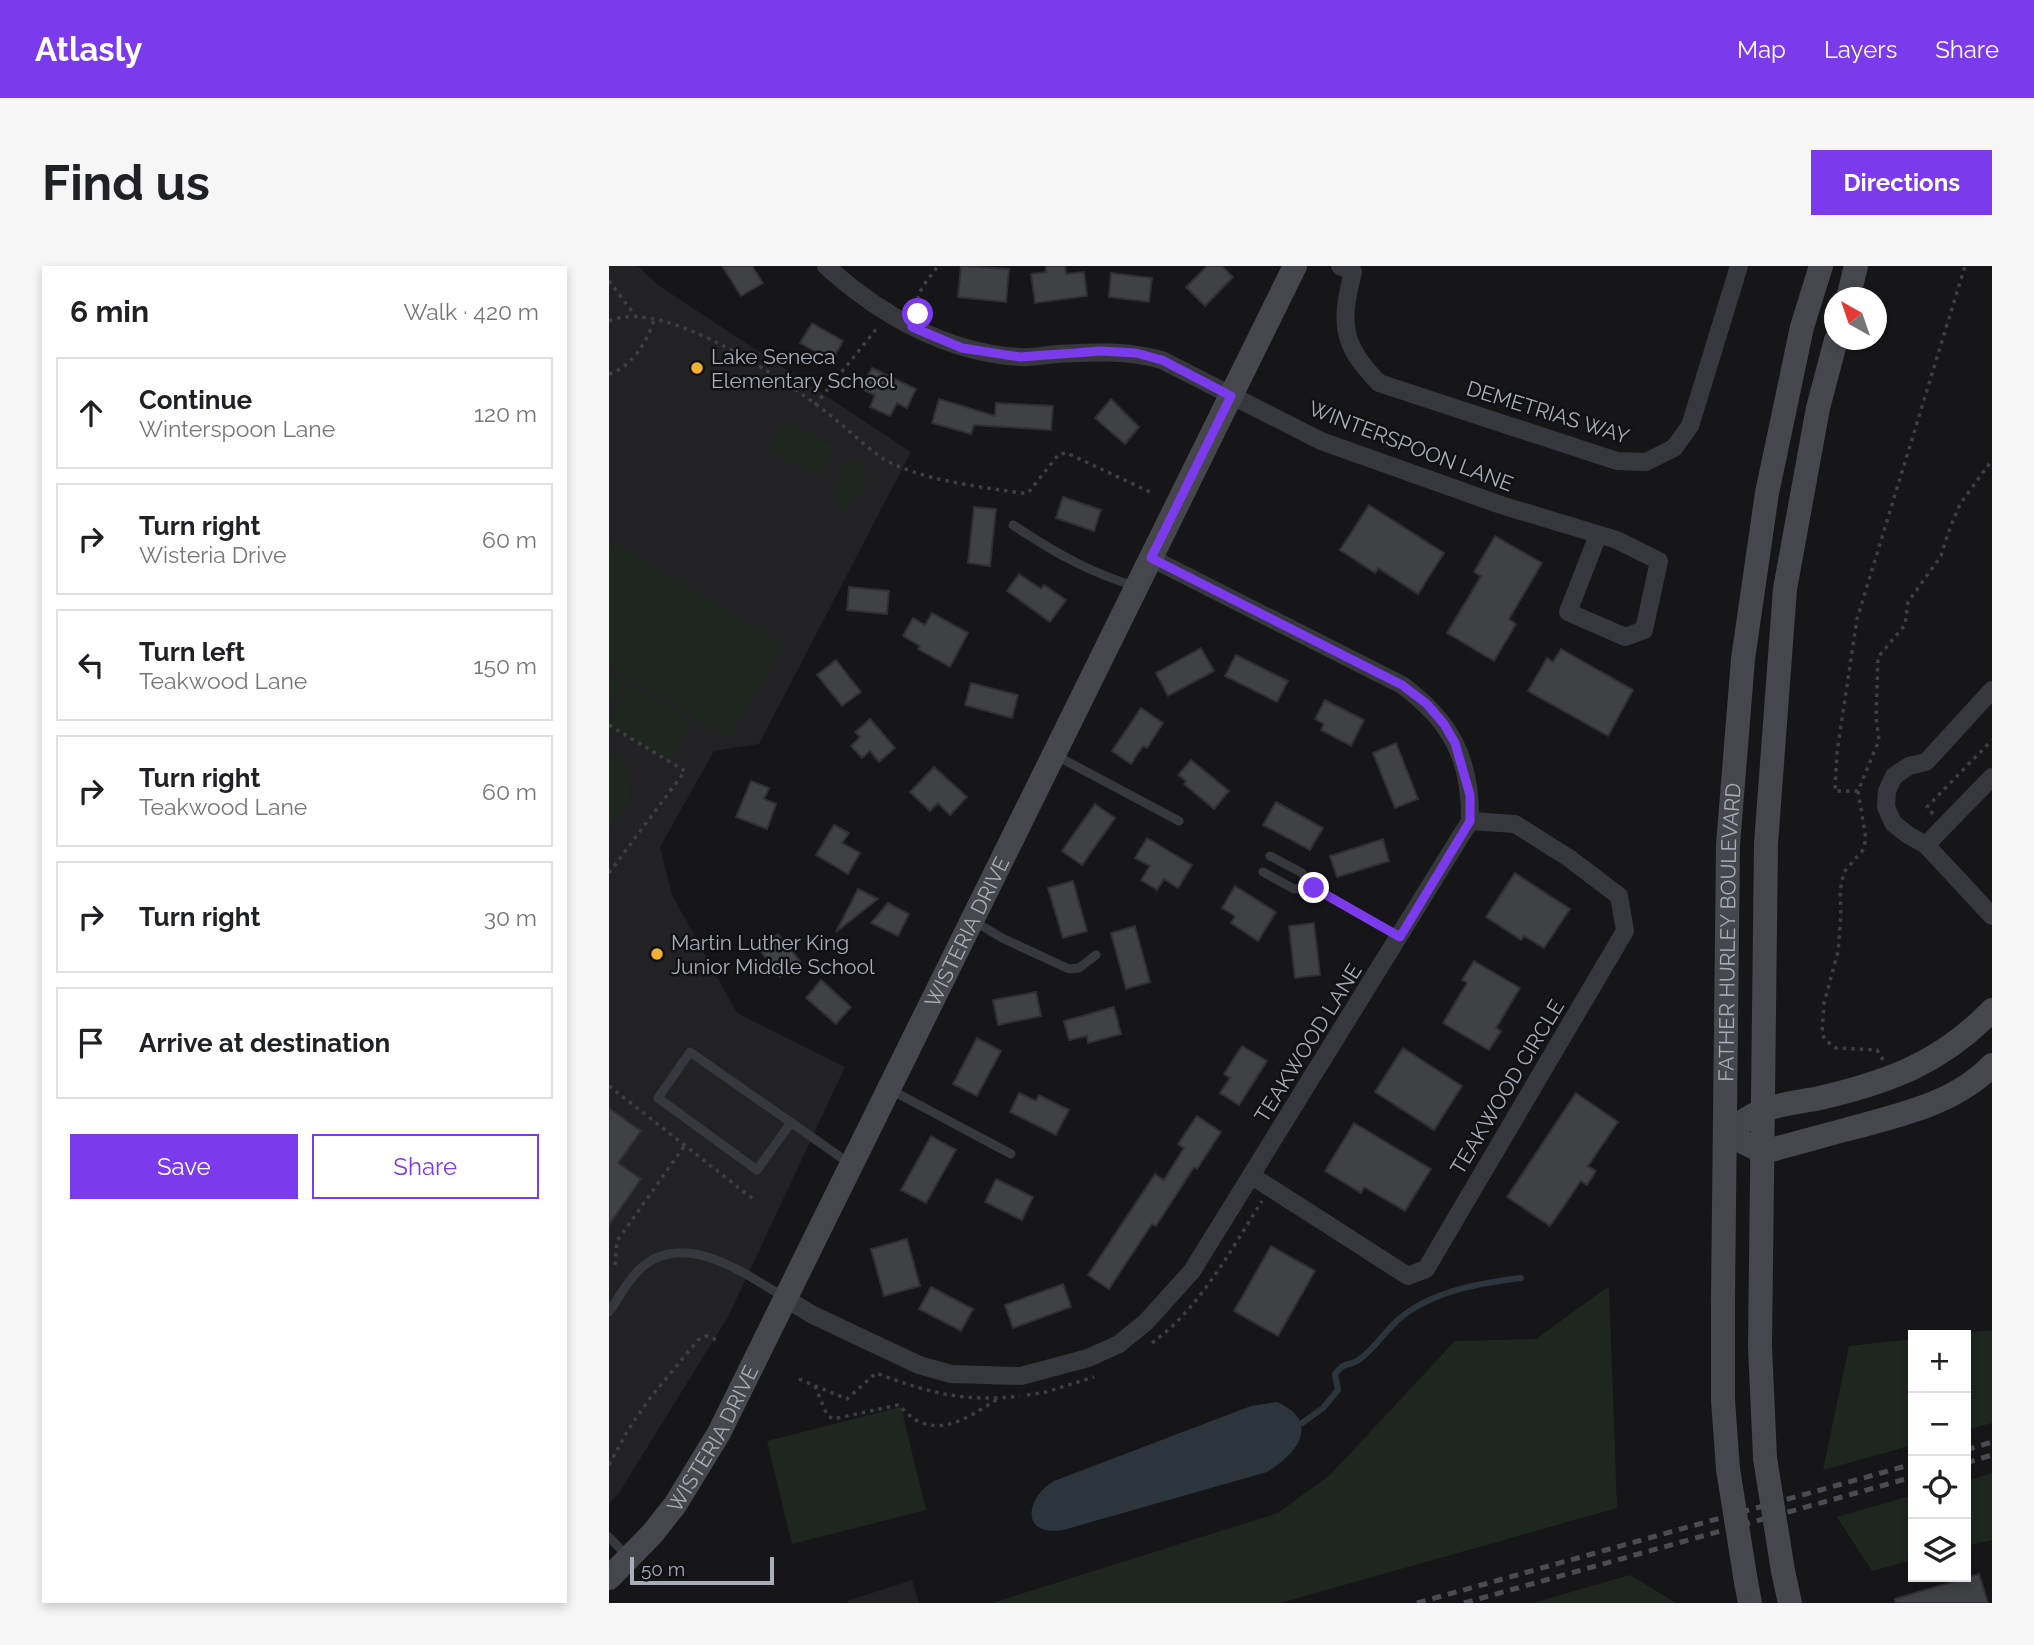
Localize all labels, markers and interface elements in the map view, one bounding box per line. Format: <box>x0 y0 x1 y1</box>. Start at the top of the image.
text: Atlasly <box>35 30 142 69</box>
text: Map <box>1737 35 1786 64</box>
text: Layers <box>1824 35 1897 64</box>
text: Share <box>1935 35 1999 64</box>
button: Directions <box>1811 150 1992 215</box>
text: Find us <box>42 154 210 211</box>
north arrow <box>1824 287 1887 350</box>
text: 6 min <box>70 294 149 329</box>
text: Walk · 420 m <box>403 298 539 325</box>
route start <box>902 298 933 329</box>
place label: Lake Seneca Elementary School <box>711 344 895 393</box>
marker: Lake Seneca Elementary School <box>689 360 705 376</box>
street label: DEMETRIAS WAY <box>1464 375 1633 449</box>
text: Continue <box>139 385 252 415</box>
icon: ahead <box>72 394 110 432</box>
street label: WINTERSPOON LANE <box>1305 395 1517 497</box>
text: 120 m <box>474 400 537 427</box>
text: Winterspoon Lane <box>139 415 335 442</box>
text: Turn right <box>139 511 260 541</box>
icon: right <box>72 520 110 558</box>
text: 60 m <box>482 526 537 553</box>
text: Wisteria Drive <box>139 541 287 568</box>
text: Turn left <box>139 637 245 667</box>
icon: left <box>72 646 110 684</box>
text: 150 m <box>474 652 537 679</box>
text: Teakwood Lane <box>139 667 307 694</box>
text: Turn right <box>139 763 260 793</box>
icon: right <box>72 772 110 810</box>
text: 60 m <box>482 778 537 805</box>
street label: FATHER HURLEY BOULEVARD <box>1713 782 1745 1082</box>
text: Teakwood Lane <box>139 793 307 820</box>
street label: WISTERIA DRIVE <box>919 852 1014 1011</box>
route end <box>1298 872 1329 903</box>
icon: right <box>72 898 110 936</box>
text: Turn right <box>139 902 260 932</box>
text: 30 m <box>484 904 537 931</box>
place label: Martin Luther King Junior Middle School <box>671 930 875 979</box>
marker: Martin Luther King Junior Middle School <box>649 946 665 962</box>
street label: TEAKWOOD LANE <box>1249 959 1367 1127</box>
street label: TEAKWOOD CIRCLE <box>1445 995 1569 1179</box>
icon: arrive <box>72 1024 110 1062</box>
text: Arrive at destination <box>139 1028 390 1058</box>
button: Save <box>70 1134 298 1199</box>
button: Share <box>312 1134 539 1199</box>
map controls <box>1908 1330 1971 1582</box>
button: + <box>1908 1330 1971 1393</box>
street label: WISTERIA DRIVE <box>661 1361 763 1516</box>
button: − <box>1908 1393 1971 1456</box>
button: locate <box>1908 1456 1971 1519</box>
button: layers <box>1908 1519 1971 1582</box>
scale bar <box>630 1554 773 1586</box>
text: 50 m <box>641 1558 685 1580</box>

